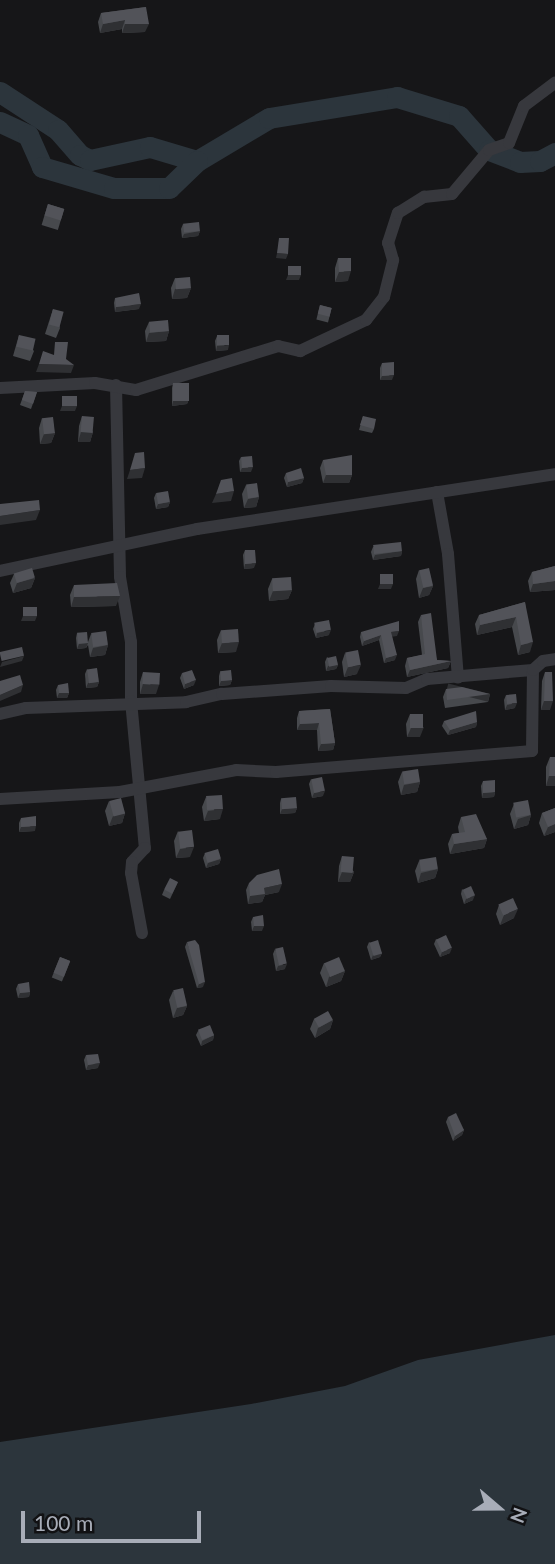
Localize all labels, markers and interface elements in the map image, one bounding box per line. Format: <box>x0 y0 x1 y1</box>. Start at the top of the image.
north arrow <box>464 1473 534 1543</box>
scale bar <box>24 1498 205 1542</box>
text: N <box>506 1505 533 1526</box>
text: 100 m <box>34 1510 93 1535</box>

